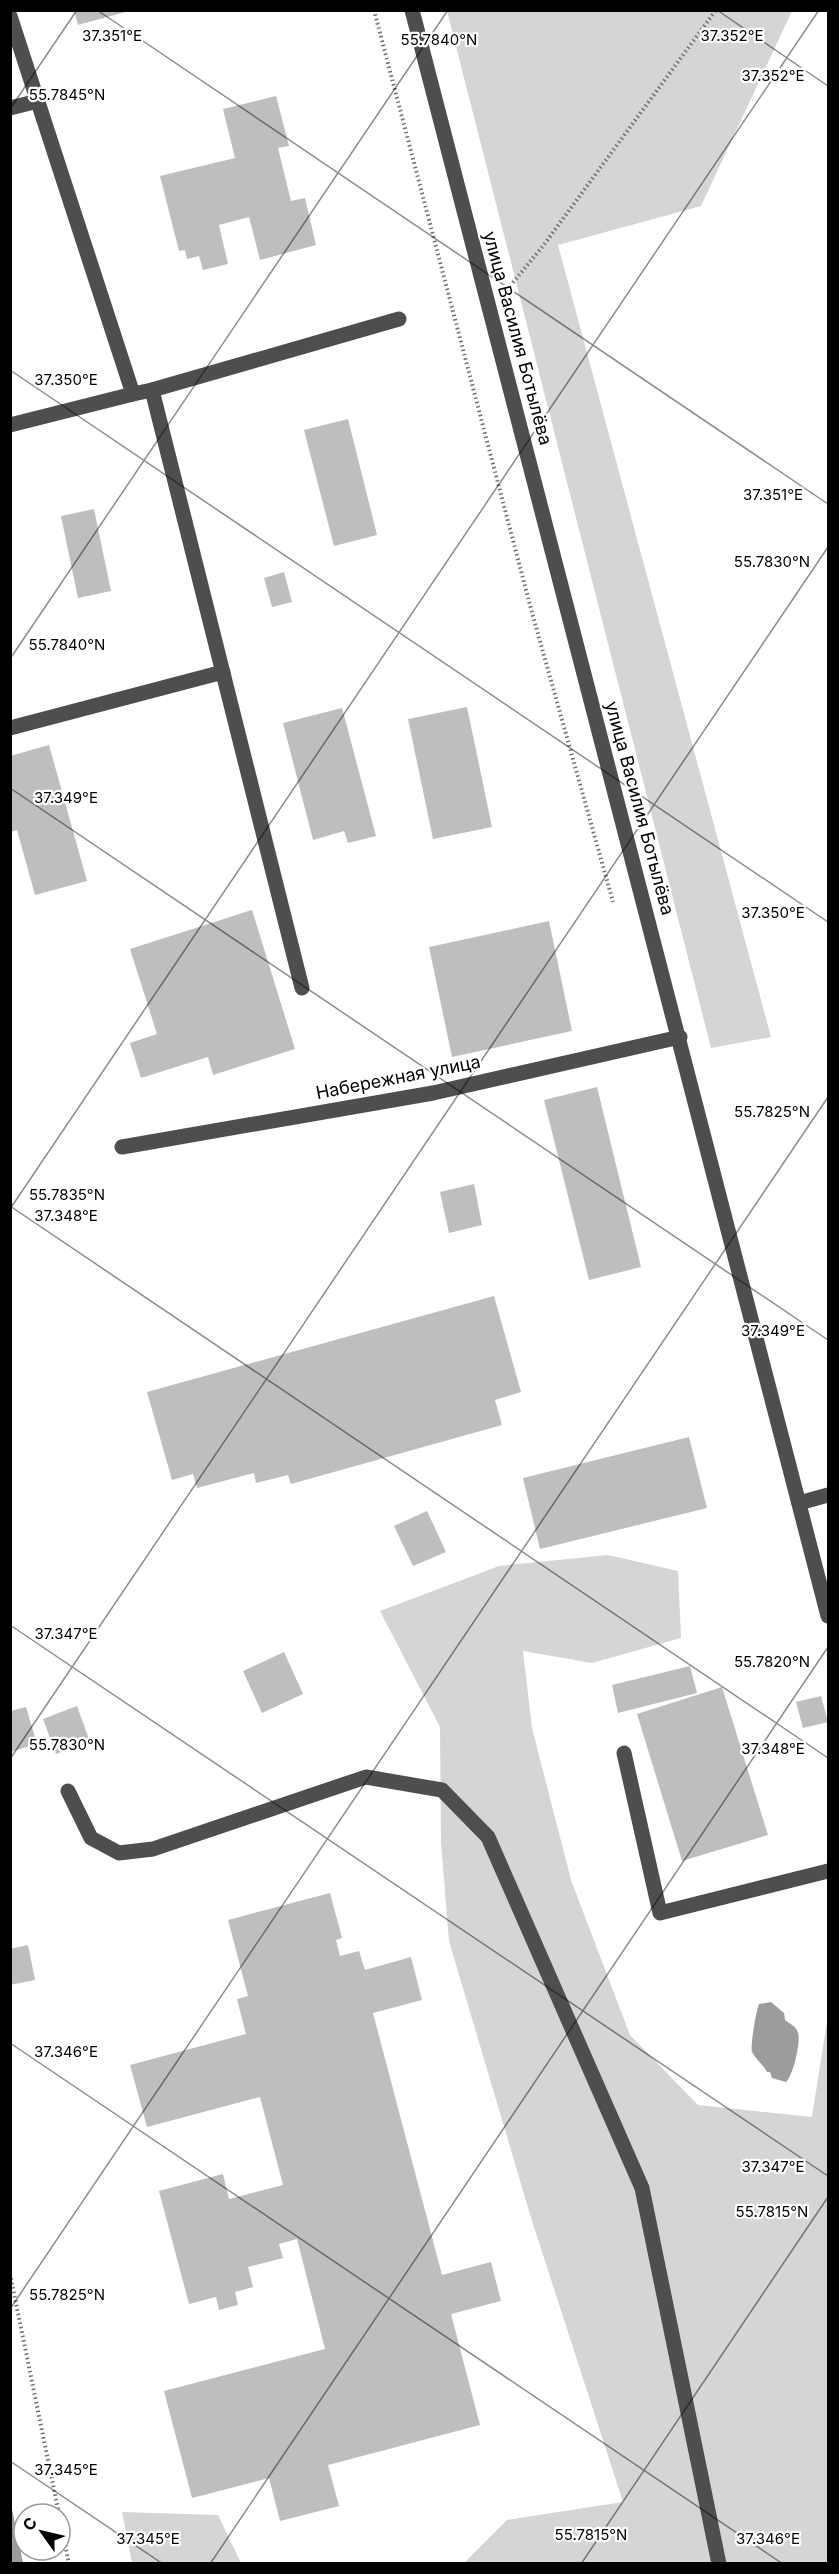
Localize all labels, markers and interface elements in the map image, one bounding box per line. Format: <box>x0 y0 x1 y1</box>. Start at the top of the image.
text: 37.351°E <box>82 26 142 45</box>
text: 37.352°E <box>700 26 764 45</box>
text: 55.7840°N <box>401 30 477 49</box>
text: 37.352°E <box>741 66 805 85</box>
text: 55.7845°N <box>29 85 105 104</box>
street label: улица Василия Ботылёва <box>479 229 557 447</box>
text: 37.350°E <box>34 370 98 389</box>
text: 37.351°E <box>743 485 803 504</box>
text: 55.7830°N <box>734 552 810 571</box>
text: 55.7840°N <box>29 635 105 654</box>
street label: улица Василия Ботылёва <box>601 699 679 917</box>
text: 37.349°E <box>34 788 98 807</box>
text: 37.350°E <box>741 903 805 922</box>
street label: Набережная улица <box>314 1051 482 1103</box>
text: 55.7825°N <box>734 1102 810 1121</box>
text: 55.7835°N <box>29 1185 105 1204</box>
text: 37.348°E <box>34 1206 98 1225</box>
text: 37.349°E <box>741 1321 805 1340</box>
text: 37.347°E <box>34 1624 98 1643</box>
text: 55.7820°N <box>734 1652 810 1671</box>
text: 55.7830°N <box>29 1735 105 1754</box>
text: 37.348°E <box>741 1739 805 1758</box>
text: 37.346°E <box>34 2042 98 2061</box>
text: 37.347°E <box>741 2157 805 2176</box>
text: 55.7815°N <box>736 2202 808 2221</box>
text: 55.7825°N <box>29 2285 105 2304</box>
text: 37.345°E <box>34 2460 98 2479</box>
north arrow <box>12 2502 72 2562</box>
text: С <box>18 2513 41 2534</box>
text: 55.7815°N <box>555 2525 627 2544</box>
text: 37.345°E <box>116 2529 180 2548</box>
text: 37.346°E <box>736 2529 800 2548</box>

